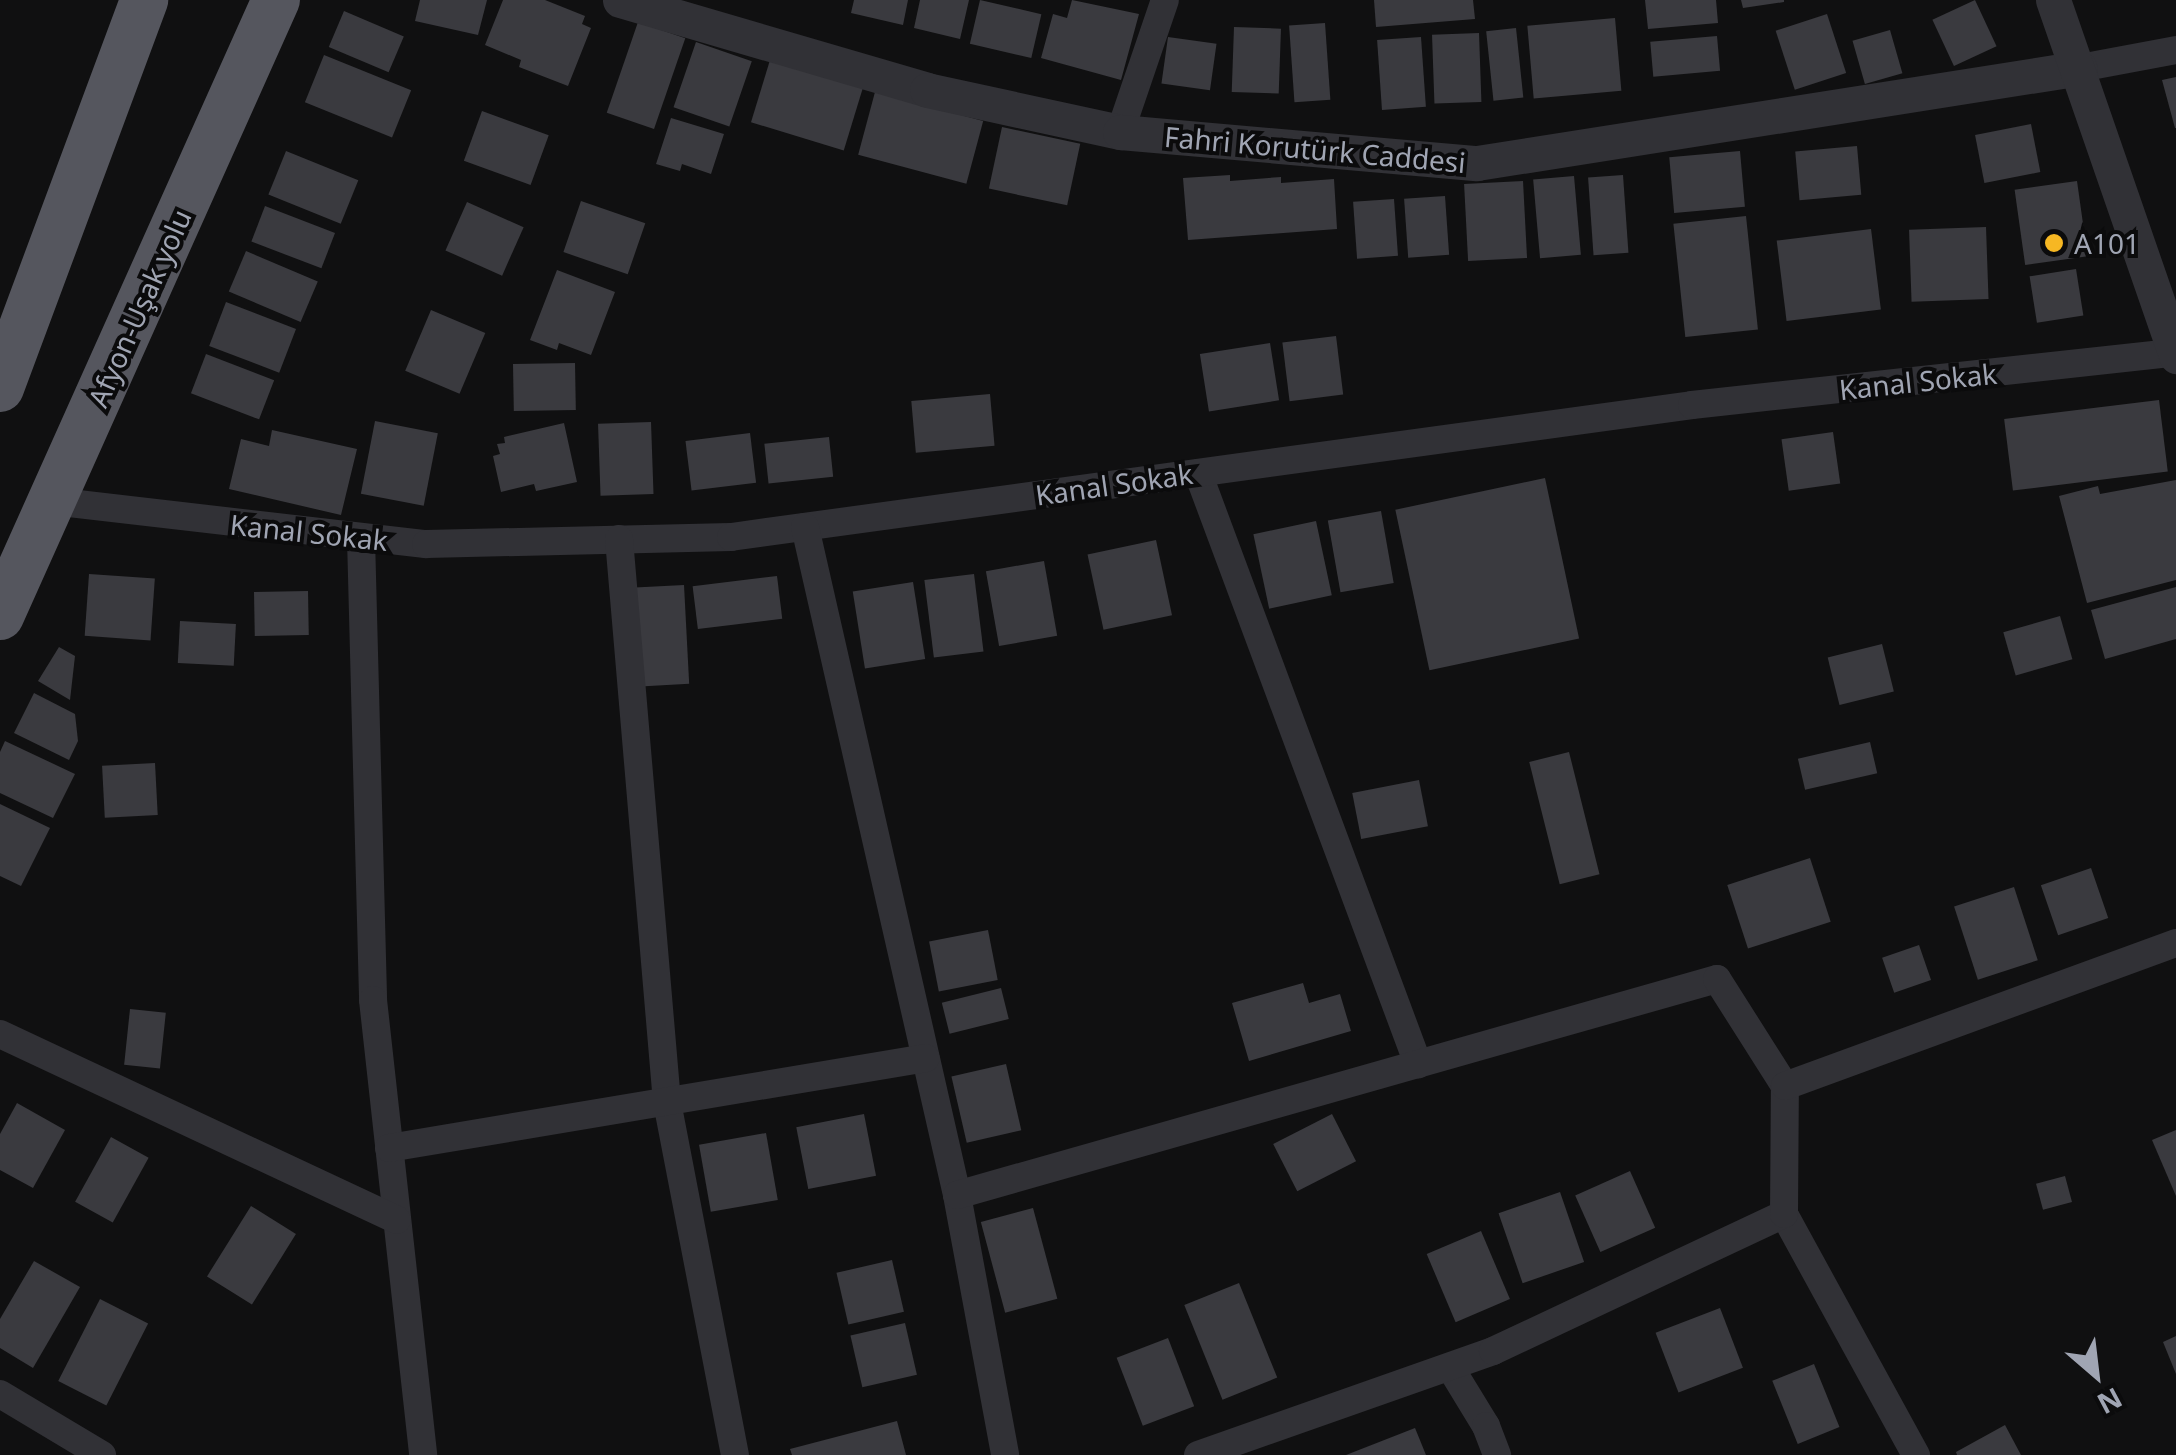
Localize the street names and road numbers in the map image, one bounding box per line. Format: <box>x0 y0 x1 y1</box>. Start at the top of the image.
street label: Fahri Korutürk Caddesi <box>1163 119 1467 179</box>
street label: Afyon-Uşak yolu <box>80 204 198 412</box>
street label: Kanal Sokak <box>1837 356 1999 406</box>
street label: Kanal Sokak <box>1033 456 1195 512</box>
street label: Kanal Sokak <box>228 507 390 557</box>

